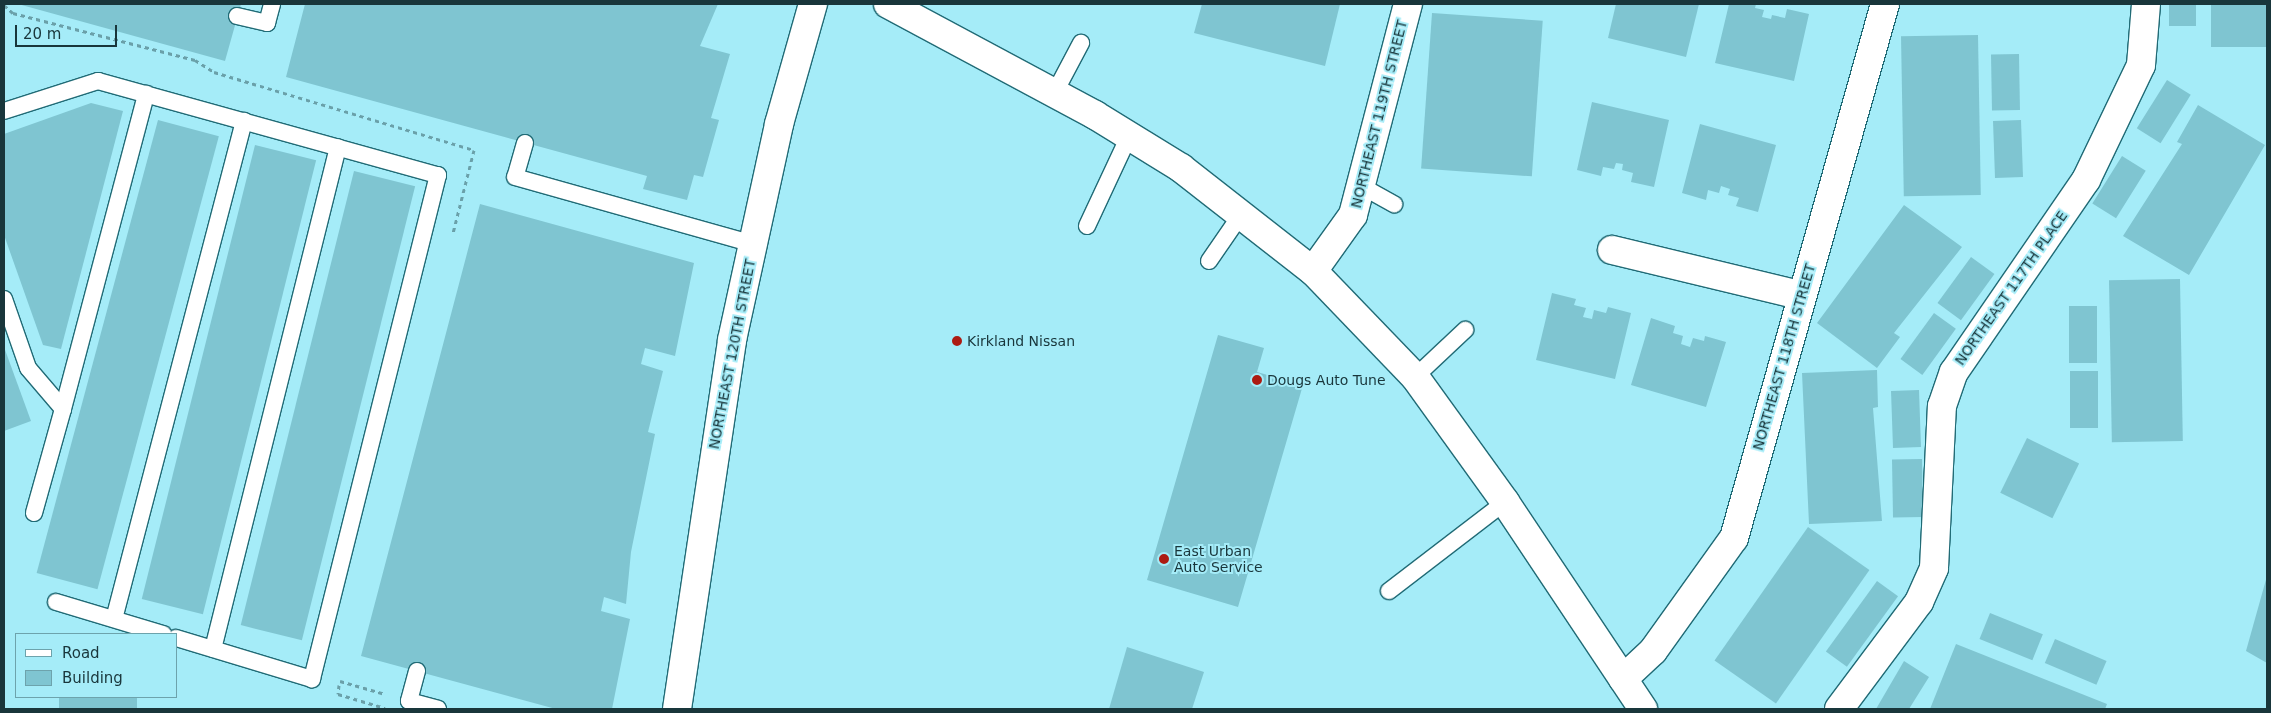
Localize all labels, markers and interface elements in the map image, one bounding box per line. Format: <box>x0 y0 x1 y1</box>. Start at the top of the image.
scale bar <box>18 15 120 47</box>
street label: NORTHEAST 119TH STREET <box>1347 18 1411 210</box>
text: 20 m <box>23 25 61 43</box>
street label: NORTHEAST 117TH PLACE <box>1951 208 2071 368</box>
street label: NORTHEAST 120TH STREET <box>705 258 759 450</box>
street label: NORTHEAST 118TH STREET <box>1749 262 1819 452</box>
place label: Kirkland Nissan <box>967 333 1075 349</box>
marker: Kirkland Nissan <box>951 335 963 347</box>
place label: Dougs Auto Tune <box>1267 372 1386 388</box>
marker: Dougs Auto Tune <box>1251 374 1263 386</box>
place label: East Urban Auto Service <box>1174 543 1263 576</box>
marker: East Urban Auto Service <box>1158 553 1170 565</box>
legend <box>15 633 178 698</box>
text: Road <box>62 644 100 662</box>
text: Building <box>62 669 123 687</box>

